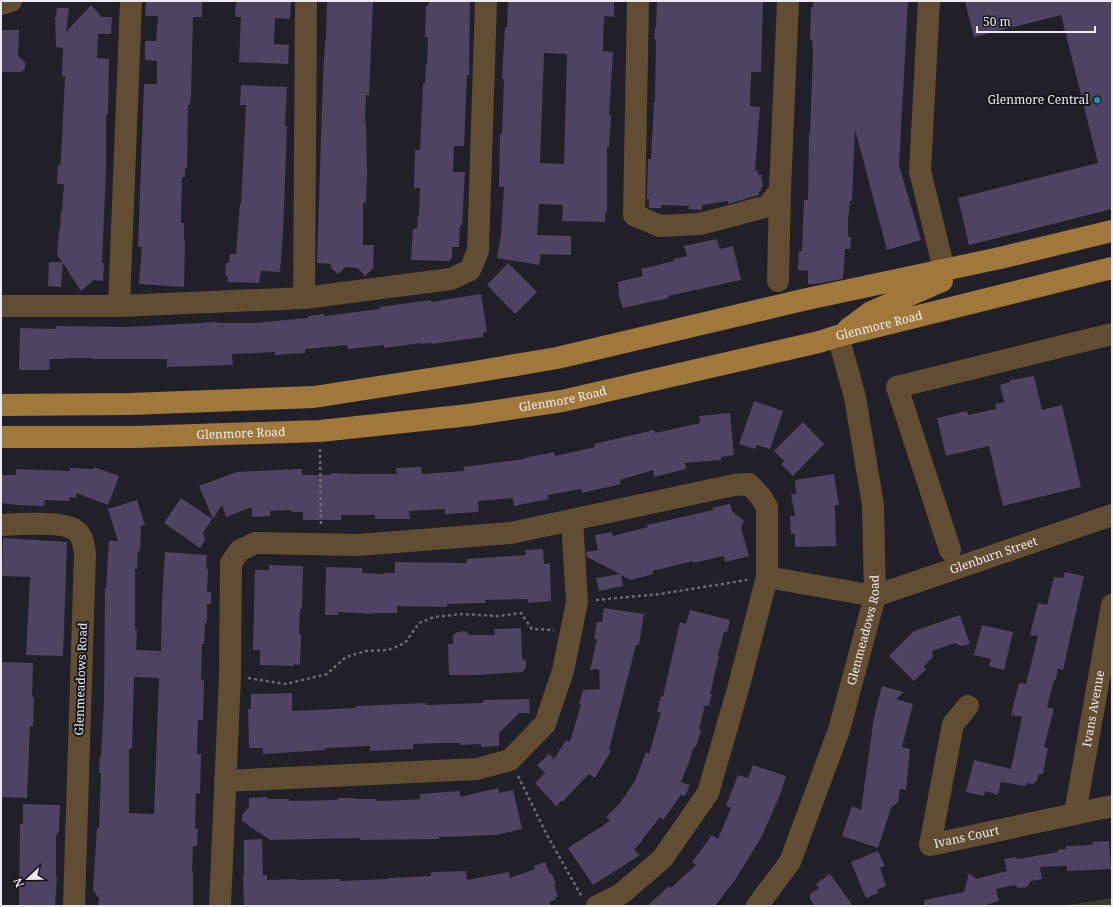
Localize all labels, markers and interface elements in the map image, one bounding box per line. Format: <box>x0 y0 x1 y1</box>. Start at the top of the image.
scale bar <box>977 8 1095 34</box>
text: 50 m <box>983 13 1011 30</box>
place label: Glenmore Central <box>987 91 1089 108</box>
marker: Glenmore Central <box>1092 95 1102 105</box>
street label: Glenmore Road <box>834 306 925 344</box>
street label: Glenmore Road <box>518 382 609 415</box>
street label: Glenmore Road <box>196 423 286 443</box>
street label: Glenburn Street <box>947 532 1039 578</box>
street label: Glenmeadows Road <box>842 574 883 687</box>
street label: Glenmeadows Road <box>70 622 91 736</box>
street label: Ivans Avenue <box>1078 669 1108 748</box>
street label: Ivans Court <box>932 821 1001 852</box>
north arrow <box>8 859 48 899</box>
text: N <box>10 876 27 890</box>

